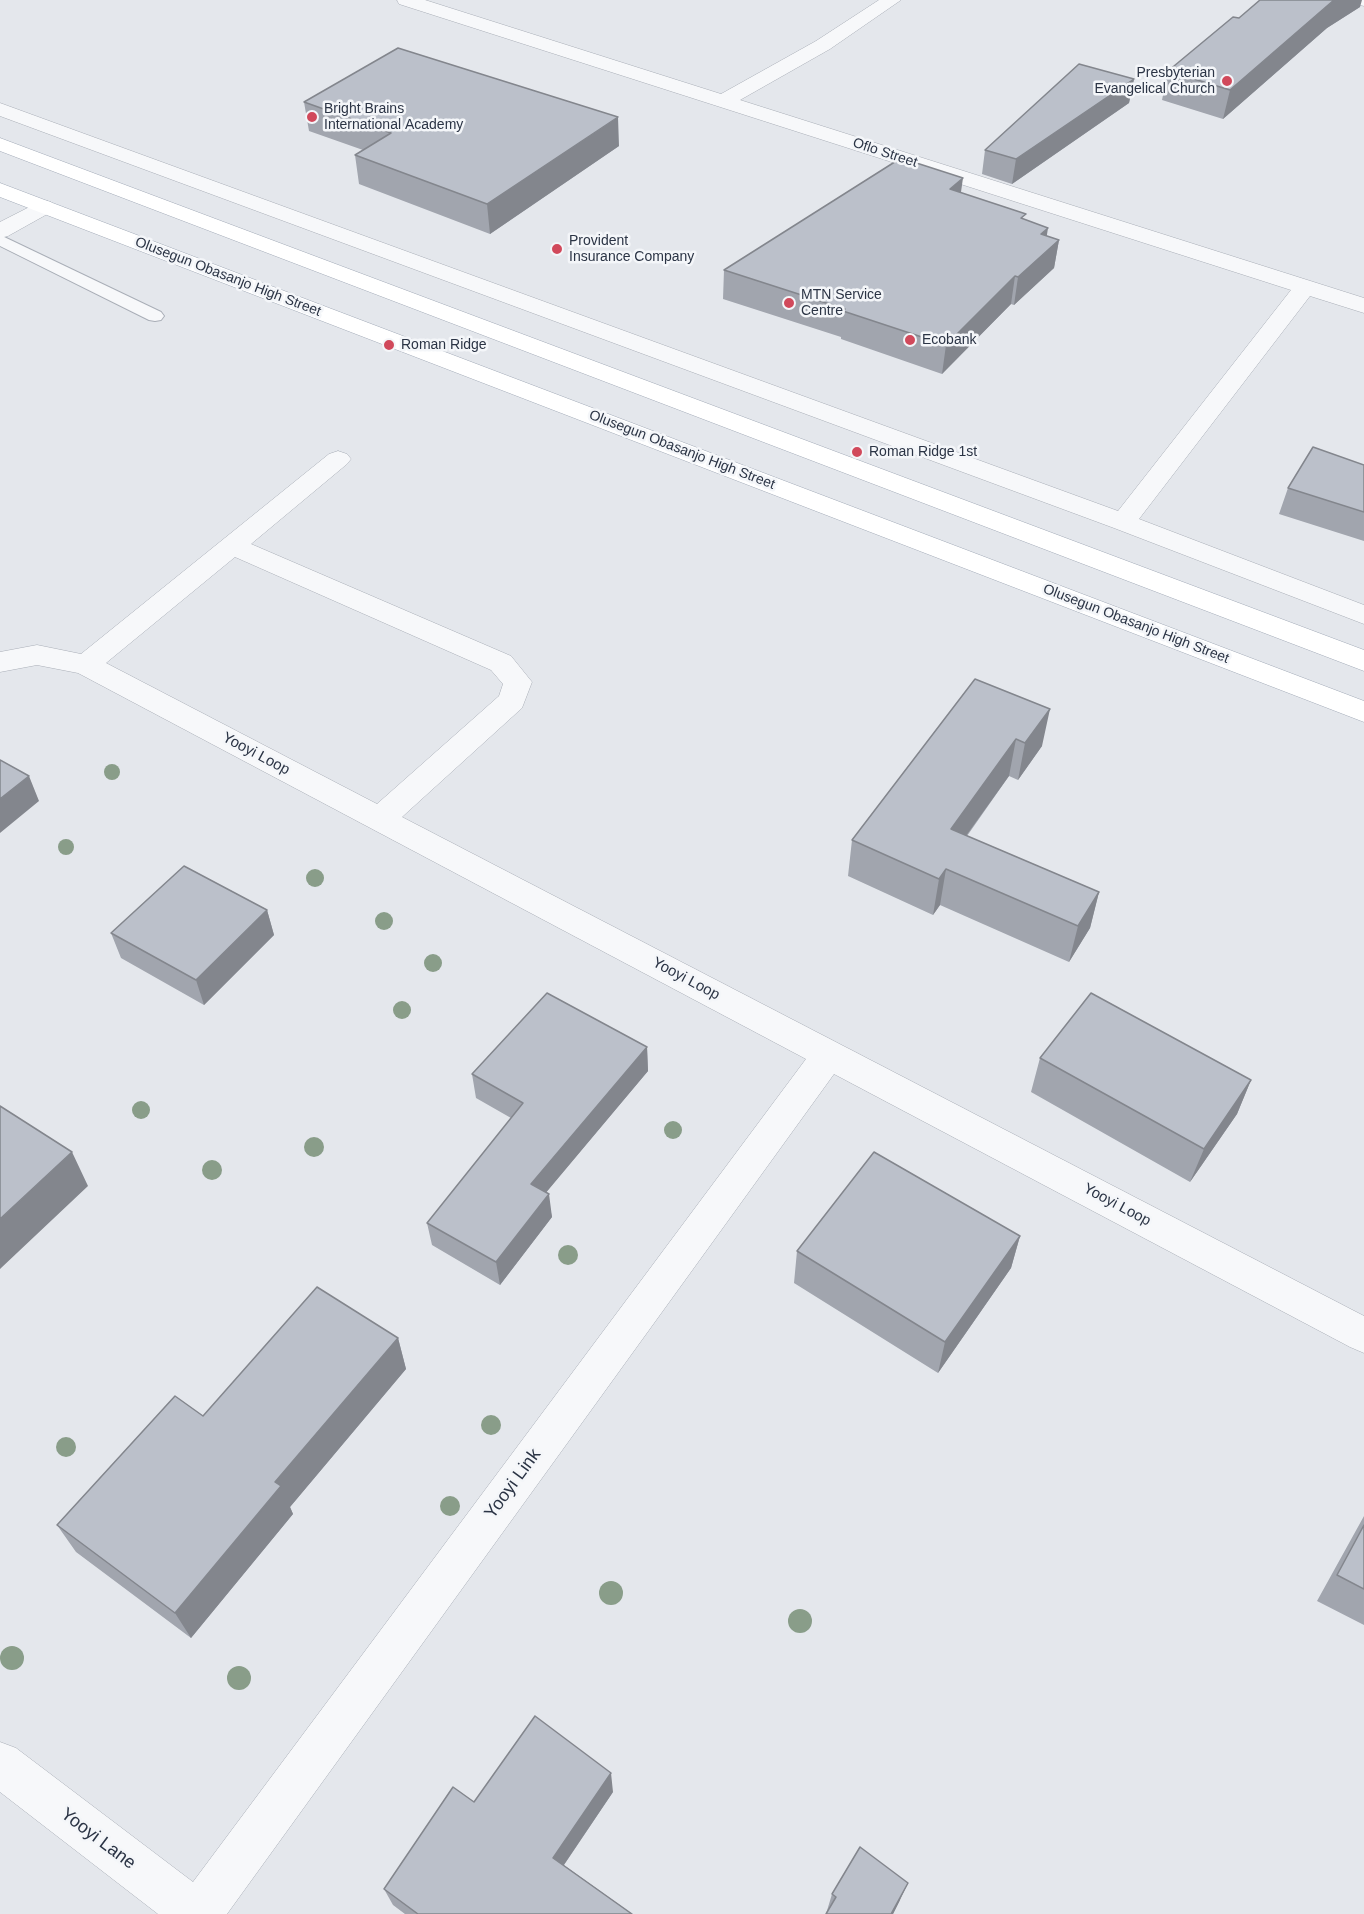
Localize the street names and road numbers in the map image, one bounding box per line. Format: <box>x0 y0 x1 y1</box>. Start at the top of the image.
street label: Oflo Street <box>851 135 919 171</box>
street label: Olusegun Obasanjo High Street <box>133 234 323 320</box>
street label: Olusegun Obasanjo High Street <box>587 407 777 493</box>
street label: Olusegun Obasanjo High Street <box>1041 581 1231 667</box>
street label: Yooyi Loop <box>219 729 293 779</box>
street label: Yooyi Loop <box>649 954 723 1004</box>
street label: Yooyi Loop <box>1080 1180 1154 1230</box>
street label: Yooyi Link <box>480 1445 546 1523</box>
street label: Yooyi Lane <box>56 1804 140 1874</box>

